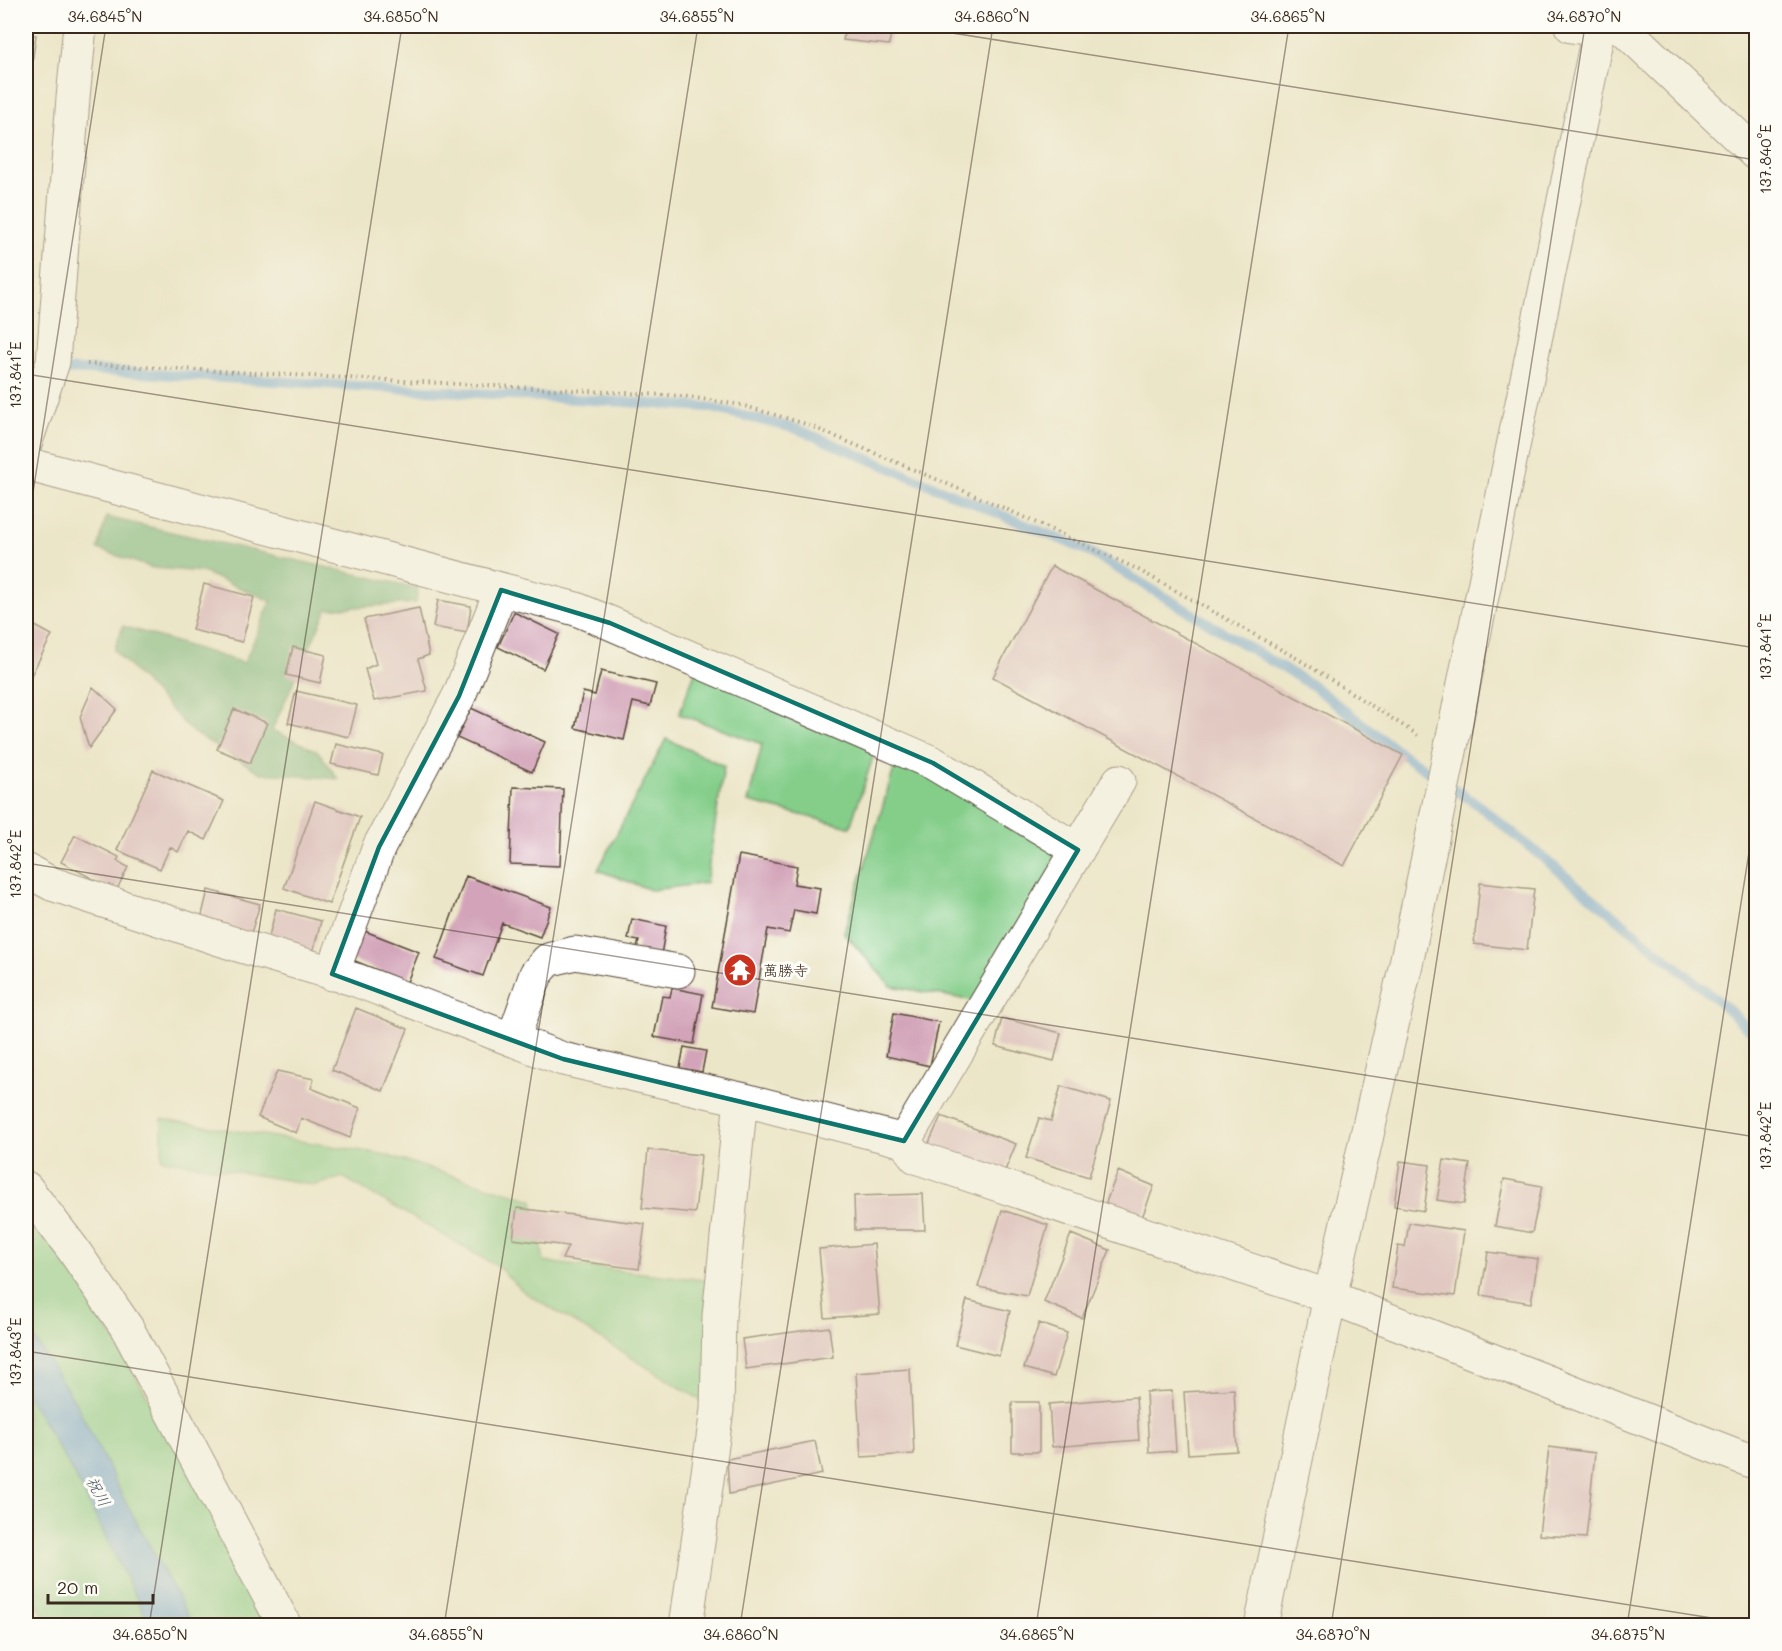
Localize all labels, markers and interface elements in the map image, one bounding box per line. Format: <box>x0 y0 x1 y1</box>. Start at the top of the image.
text: 34.6845°N <box>68 6 142 26</box>
text: 34.6850°N <box>363 6 439 26</box>
text: 34.6855°N <box>660 6 734 26</box>
text: 34.6860°N <box>954 6 1030 26</box>
text: 34.6865°N <box>1251 6 1325 26</box>
text: 34.6870°N <box>1547 6 1621 26</box>
text: 137.840°E <box>1755 124 1775 194</box>
text: 137.841°E <box>5 341 25 409</box>
text: 137.841°E <box>1755 613 1775 681</box>
text: 137.842°E <box>5 829 25 898</box>
temple icon: 萬勝寺 <box>722 952 758 988</box>
place label: 萬勝寺 <box>763 960 808 980</box>
text: 137.842°E <box>1755 1101 1775 1170</box>
text: 137.843°E <box>5 1317 25 1387</box>
water label: 祝川 <box>82 1472 116 1510</box>
scale bar <box>48 1567 153 1605</box>
text: 20 m <box>57 1575 98 1599</box>
text: 34.6850°N <box>112 1624 188 1644</box>
text: 34.6855°N <box>409 1624 483 1644</box>
text: 34.6860°N <box>703 1624 779 1644</box>
text: 34.6865°N <box>1000 1624 1074 1644</box>
text: 34.6870°N <box>1296 1624 1370 1644</box>
text: 34.6875°N <box>1591 1624 1665 1644</box>

